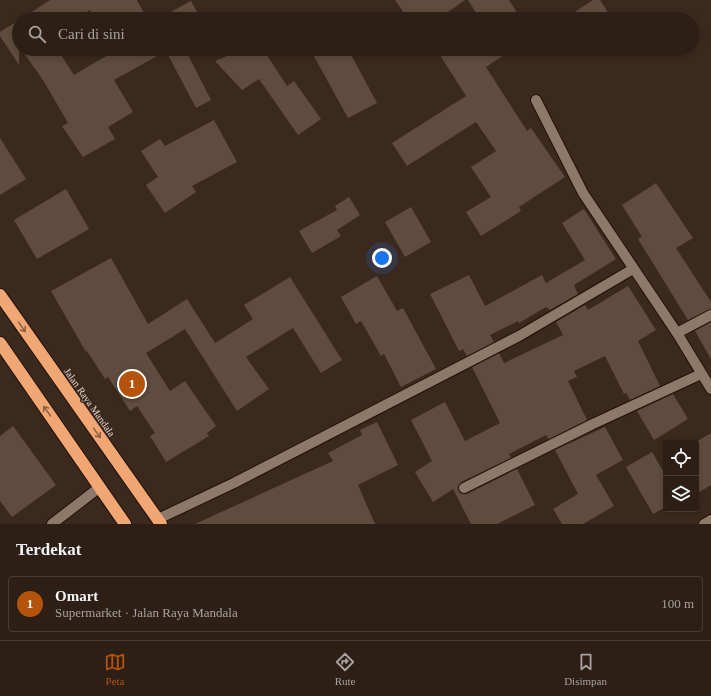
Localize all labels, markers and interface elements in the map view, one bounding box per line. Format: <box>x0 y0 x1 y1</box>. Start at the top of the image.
search box <box>12 12 699 56</box>
icon: search <box>26 23 48 45</box>
text: Cari di sini <box>58 26 125 42</box>
your location <box>372 248 392 268</box>
one-way arrow <box>18 321 26 332</box>
street label: Jalan Raya Mandala <box>62 366 118 439</box>
pin: 1 <box>119 369 145 399</box>
one-way arrow <box>43 406 51 417</box>
one-way arrow <box>93 427 101 438</box>
map controls <box>663 440 699 512</box>
button: locate <box>663 440 699 476</box>
button: layers <box>663 476 699 512</box>
text: Terdekat <box>16 540 82 559</box>
text: Omart <box>55 588 98 604</box>
text: 1 <box>27 596 33 611</box>
text: 100 m <box>661 596 694 611</box>
text: Supermarket · Jalan Raya Mandala <box>55 605 238 620</box>
tab: Peta <box>104 651 126 687</box>
tab: Rute <box>334 651 356 687</box>
tab: Disimpan <box>564 651 607 687</box>

